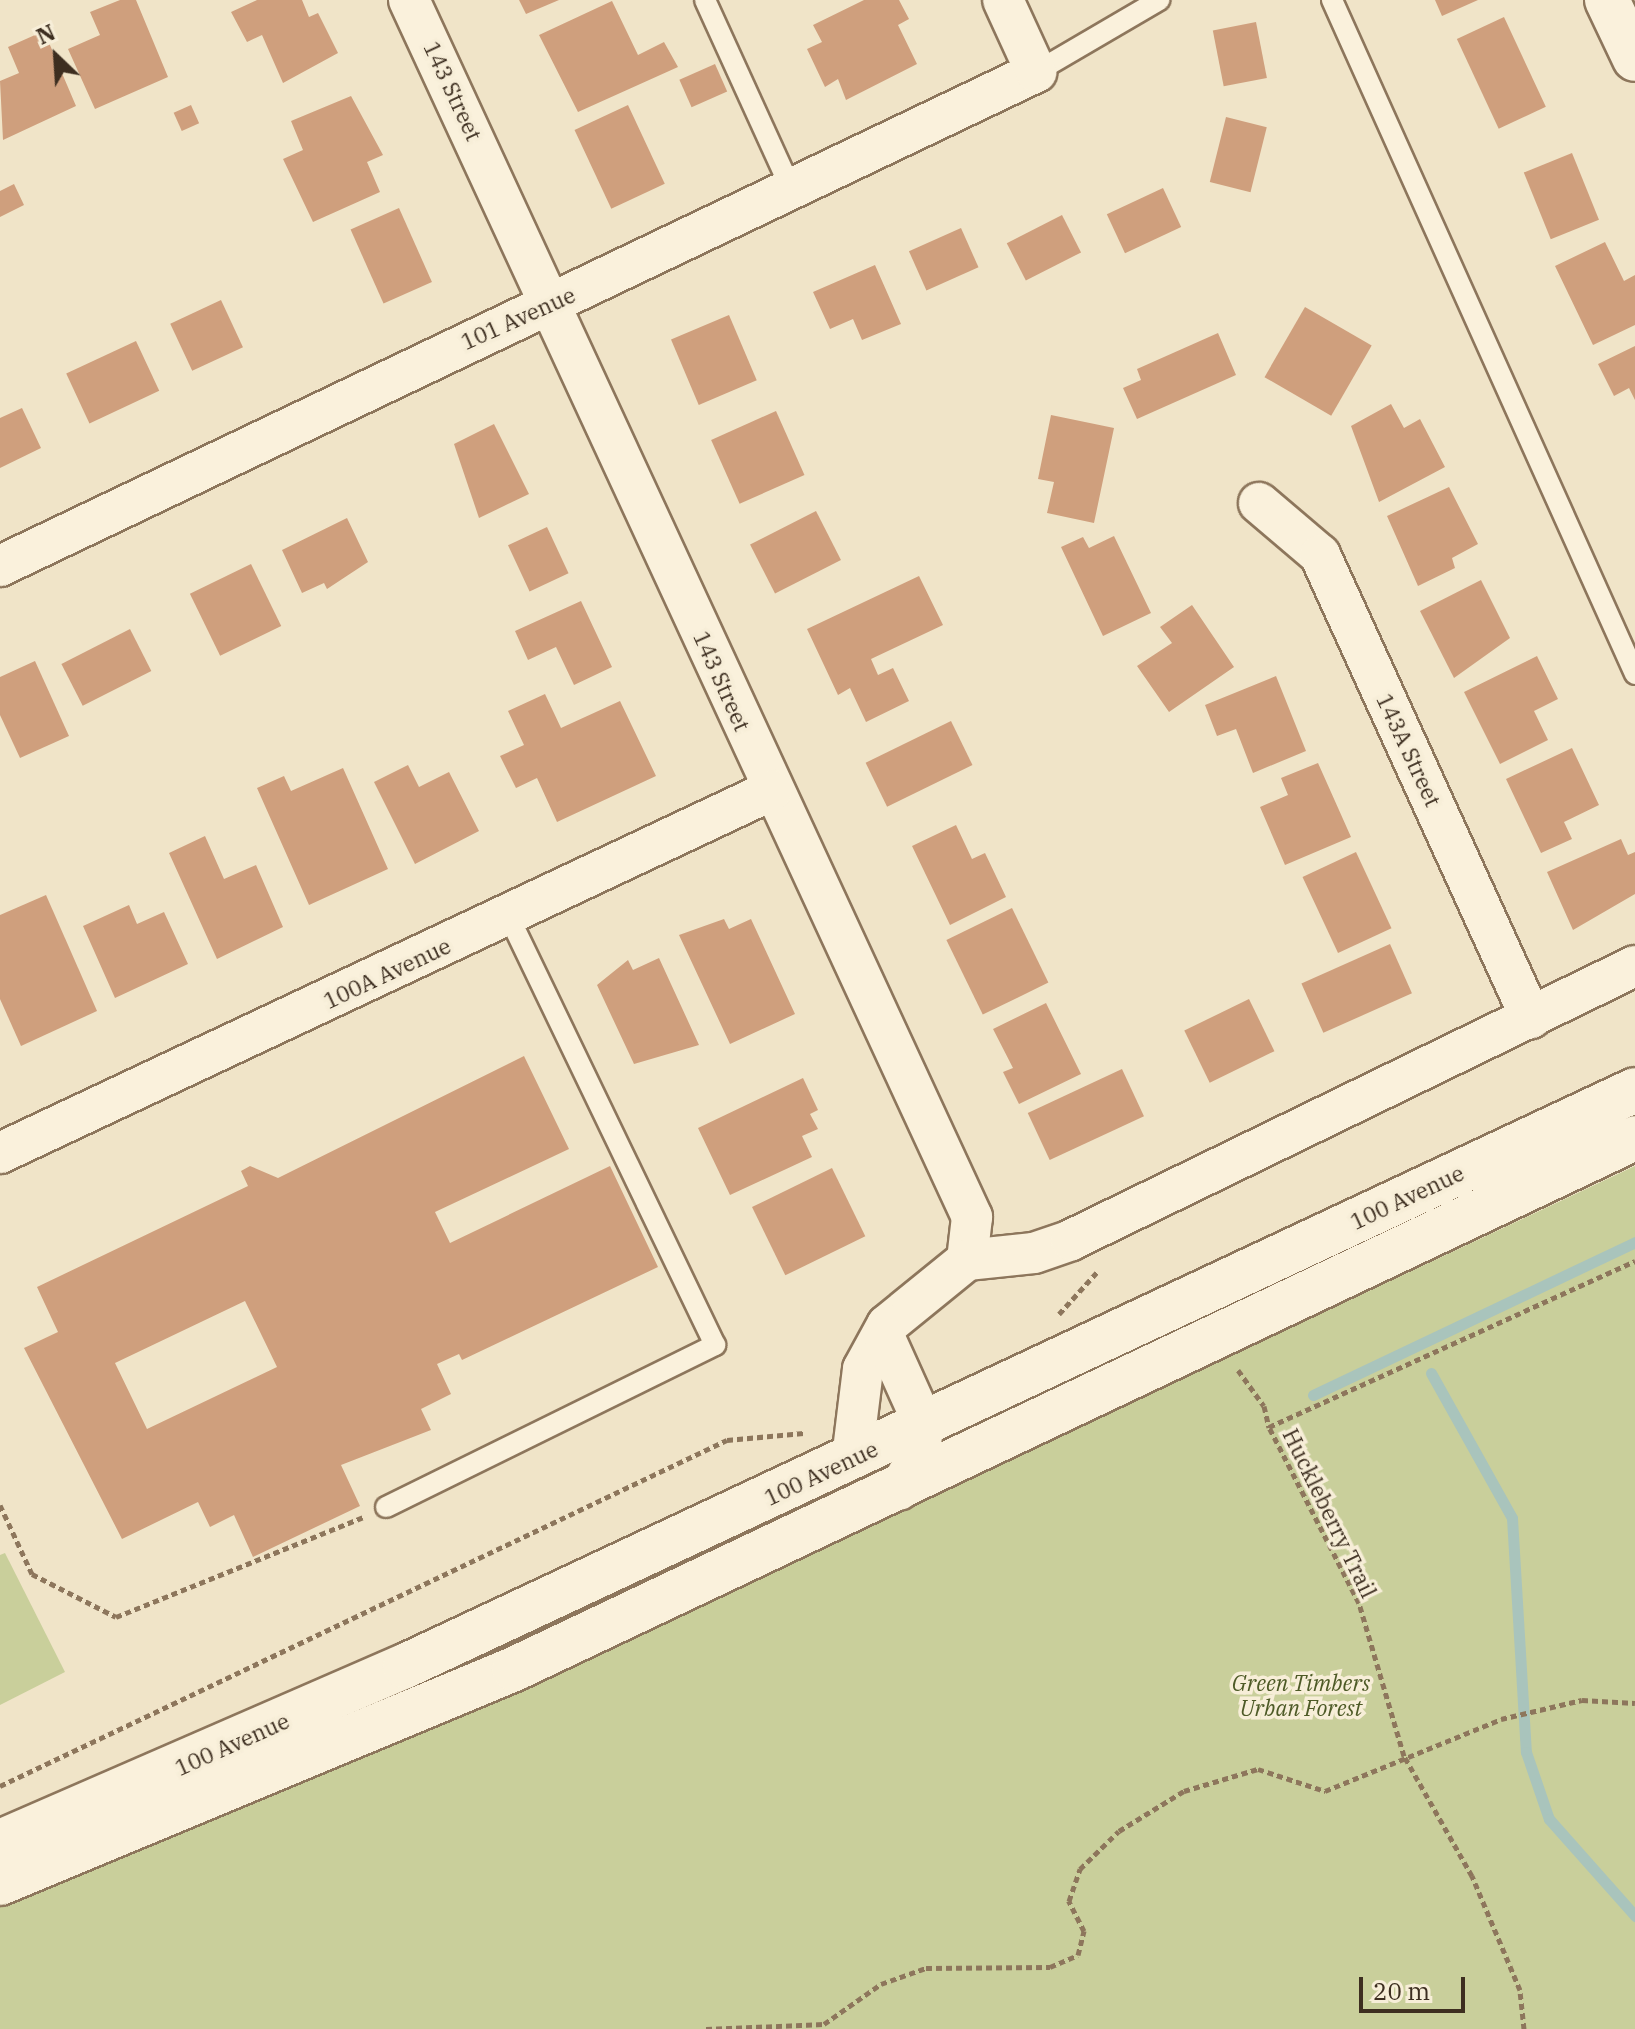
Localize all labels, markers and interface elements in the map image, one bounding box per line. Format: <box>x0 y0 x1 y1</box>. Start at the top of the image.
north arrow <box>16 16 96 96</box>
text: N <box>32 17 60 51</box>
street label: 143 Street <box>419 37 487 145</box>
street label: 101 Avenue <box>457 281 579 355</box>
street label: 143 Street <box>688 627 756 735</box>
street label: 143A Street <box>1371 689 1447 811</box>
street label: 100A Avenue <box>319 932 455 1014</box>
street label: 100 Avenue <box>1346 1159 1468 1235</box>
street label: Huckleberry Trail <box>1278 1424 1382 1602</box>
street label: 100 Avenue <box>760 1435 882 1511</box>
park label: Green Timbers Urban Forest <box>1232 1669 1370 1720</box>
street label: 100 Avenue <box>171 1707 293 1781</box>
scale bar <box>1363 1961 1469 2011</box>
text: 20 m <box>1373 1975 1430 2007</box>

